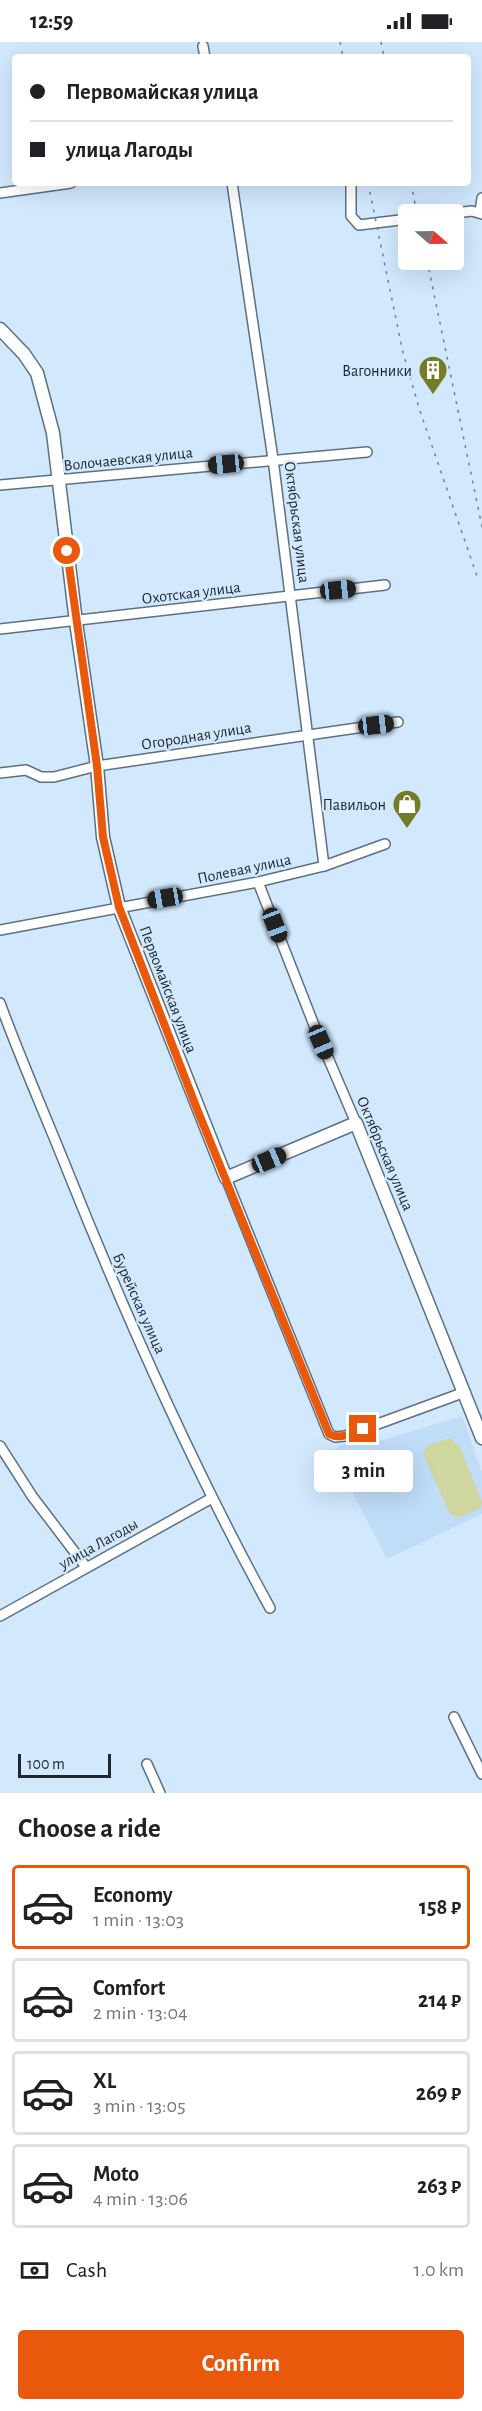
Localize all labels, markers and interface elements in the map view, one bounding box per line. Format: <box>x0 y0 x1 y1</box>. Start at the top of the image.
text: 12:59 <box>30 10 73 32</box>
text: Первомайская улица <box>66 81 258 103</box>
text: улица Лагоды <box>66 139 193 161</box>
north arrow <box>398 204 464 270</box>
map controls <box>398 204 464 270</box>
building icon: Вагонники <box>417 354 449 396</box>
place label: Вагонники <box>342 363 412 379</box>
street label: Волочаевская улица <box>63 444 194 475</box>
car <box>207 453 245 475</box>
street label: Октябрьская улица <box>281 460 312 584</box>
route start <box>53 537 80 564</box>
street label: Охотская улица <box>141 579 242 608</box>
car <box>319 579 357 601</box>
car <box>357 714 395 736</box>
street label: Огородная улица <box>140 719 253 754</box>
shop icon: Павильон <box>391 788 423 830</box>
place label: Павильон <box>323 797 386 813</box>
street label: Полевая улица <box>196 851 293 888</box>
car <box>146 886 184 910</box>
car <box>260 905 290 945</box>
street label: Первомайская улица <box>136 924 200 1055</box>
car <box>306 1022 336 1062</box>
street label: Октябрьская улица <box>353 1094 416 1213</box>
car <box>249 1145 289 1175</box>
street label: Бурейская улица <box>109 1251 168 1357</box>
route end <box>349 1415 376 1442</box>
callout: 3 min <box>314 1450 412 1492</box>
text: 3 min <box>342 1461 385 1481</box>
street label: улица Лагоды <box>55 1516 141 1573</box>
scale bar <box>18 1751 111 1778</box>
text: 100 m <box>27 1756 65 1772</box>
text: Choose a ride <box>18 1815 161 1842</box>
icon: car <box>21 1880 75 1934</box>
text: Economy <box>93 1884 173 1906</box>
text: 158 ₽ <box>419 1896 461 1918</box>
text: 1 min · 13:03 <box>93 1910 184 1930</box>
icon: car <box>21 1973 75 2027</box>
text: Comfort <box>93 1977 165 1999</box>
text: 214 ₽ <box>418 1989 461 2011</box>
text: 2 min · 13:04 <box>93 2003 188 2023</box>
icon: car <box>21 2066 75 2120</box>
text: XL <box>93 2070 116 2092</box>
text: 269 ₽ <box>416 2082 461 2104</box>
text: 3 min · 13:05 <box>93 2096 186 2116</box>
icon: car <box>21 2159 75 2213</box>
text: Moto <box>93 2163 139 2185</box>
text: 263 ₽ <box>417 2175 461 2197</box>
text: 4 min · 13:06 <box>93 2189 188 2209</box>
icon: cash <box>18 2254 51 2287</box>
text: Cash <box>66 2259 107 2281</box>
text: 1.0 km <box>414 2260 464 2280</box>
button: Confirm <box>18 2330 464 2399</box>

